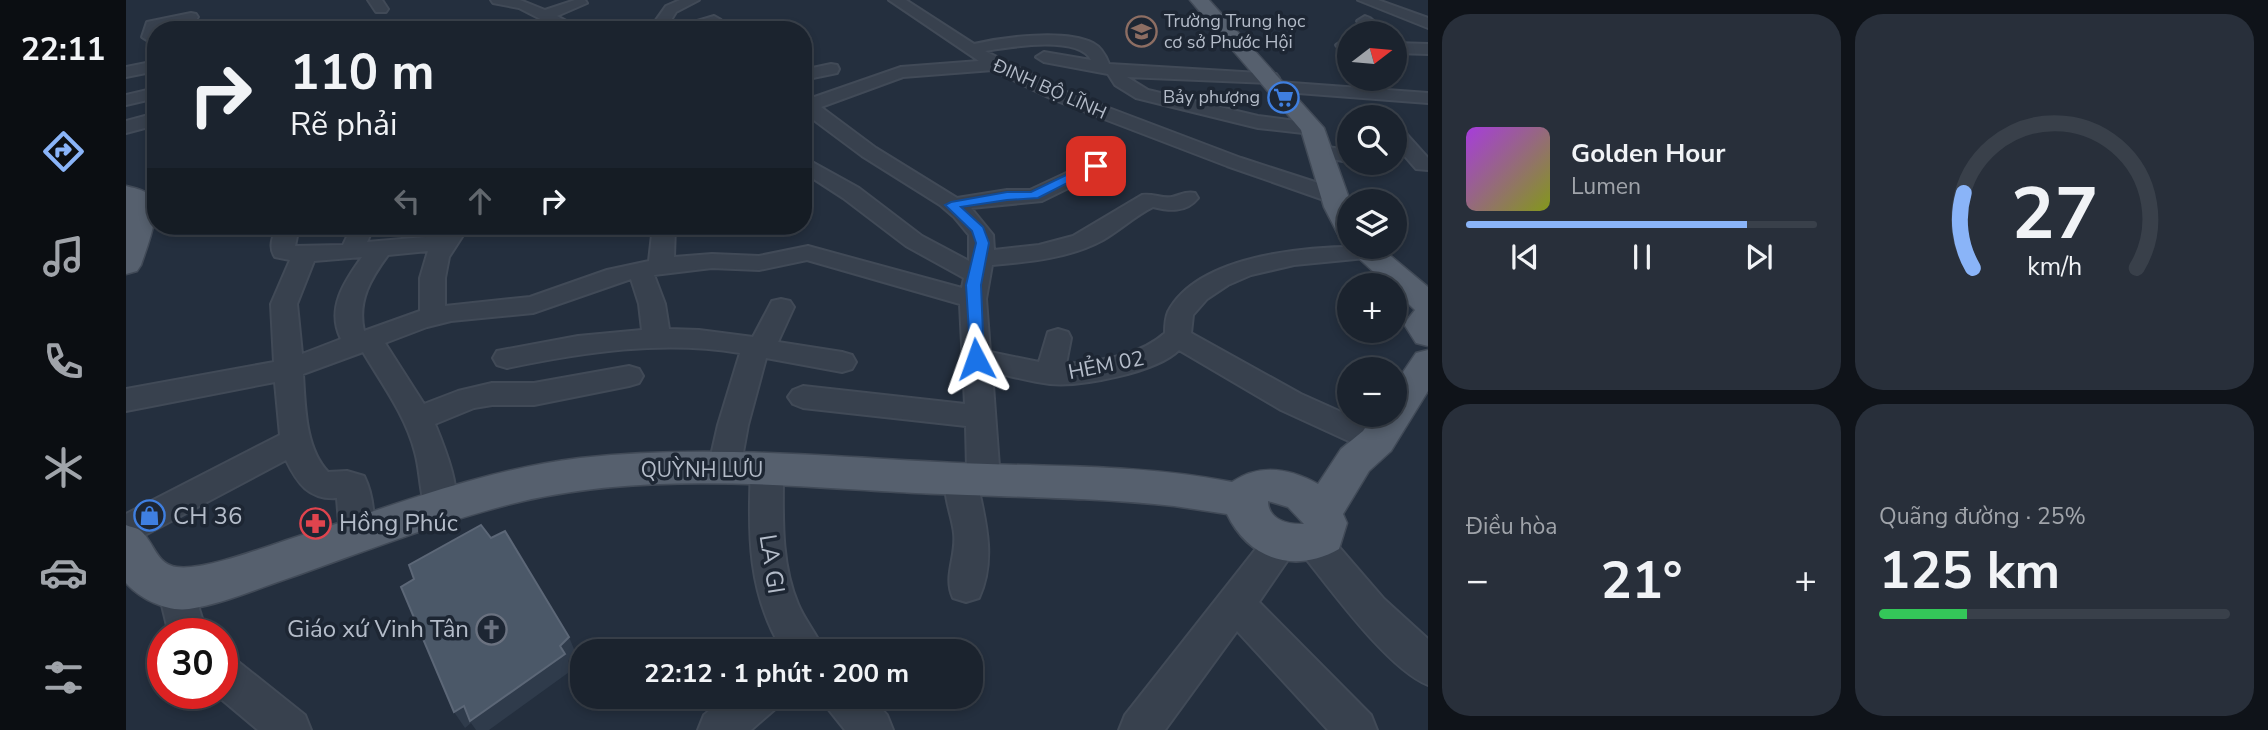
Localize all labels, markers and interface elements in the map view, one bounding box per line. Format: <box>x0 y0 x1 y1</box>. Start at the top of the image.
place label: Trường Trung học cơ sở Phước Hội <box>1164 9 1305 54</box>
school or university icon: Trường Trung học cơ sở Phước Hội <box>1124 14 1158 48</box>
north arrow <box>1337 21 1407 91</box>
map controls <box>1337 21 1407 427</box>
text: 22:11 <box>21 28 105 71</box>
text: 110 m <box>290 39 434 106</box>
icon: right <box>175 49 266 140</box>
street label: ĐINH BỘ LĨNH <box>989 53 1110 125</box>
supermarket icon: Bảy phượng <box>1266 80 1300 114</box>
place label: Bảy phượng <box>1163 85 1260 109</box>
text: Rẽ phải <box>290 103 398 146</box>
button: search <box>1337 105 1407 175</box>
icon: directions <box>39 127 88 176</box>
pin <box>1066 136 1126 196</box>
text: Golden Hour <box>1571 136 1726 171</box>
icon: arrive <box>1077 147 1115 185</box>
text: 27 <box>2011 164 2098 264</box>
text: Lumen <box>1571 171 1641 202</box>
icon: left <box>388 182 426 220</box>
icon: ahead <box>461 182 499 220</box>
icon: right <box>534 182 572 220</box>
button: layers <box>1337 189 1407 259</box>
icon: music <box>39 232 88 281</box>
icon: previous <box>1506 238 1544 276</box>
icon: pause <box>1623 238 1661 276</box>
icon: next <box>1740 238 1778 276</box>
text: km/h <box>2027 250 2082 284</box>
button: + <box>1337 273 1407 343</box>
position arrow <box>939 322 1013 396</box>
icon: phone <box>39 337 88 386</box>
street label: HẺM 02 <box>1066 344 1146 386</box>
button: − <box>1337 357 1407 427</box>
icon: climate <box>39 443 88 492</box>
street label: QUỲNH LƯU <box>641 456 763 484</box>
shop icon: CH 36 <box>133 499 167 533</box>
place label: CH 36 <box>173 500 242 532</box>
text: Quãng đường · 25% <box>1879 501 2086 532</box>
pharmacy icon: Hồng Phúc <box>299 506 333 540</box>
place label: Hồng Phúc <box>339 507 458 539</box>
text: Điều hòa <box>1466 511 1558 542</box>
street label: LA GI <box>752 532 792 596</box>
text: 125 km <box>1879 535 2060 606</box>
text: 21° <box>1600 545 1683 616</box>
icon: car <box>39 548 88 597</box>
text: − <box>1466 555 1489 606</box>
text: + <box>1794 555 1817 606</box>
church icon: Giáo xứ Vinh Tân <box>475 612 509 646</box>
place label: Giáo xứ Vinh Tân <box>287 613 469 645</box>
speed limit sign: 30 <box>147 618 238 709</box>
icon: filters <box>39 653 88 702</box>
text: 22:12 · 1 phút · 200 m <box>644 656 909 691</box>

